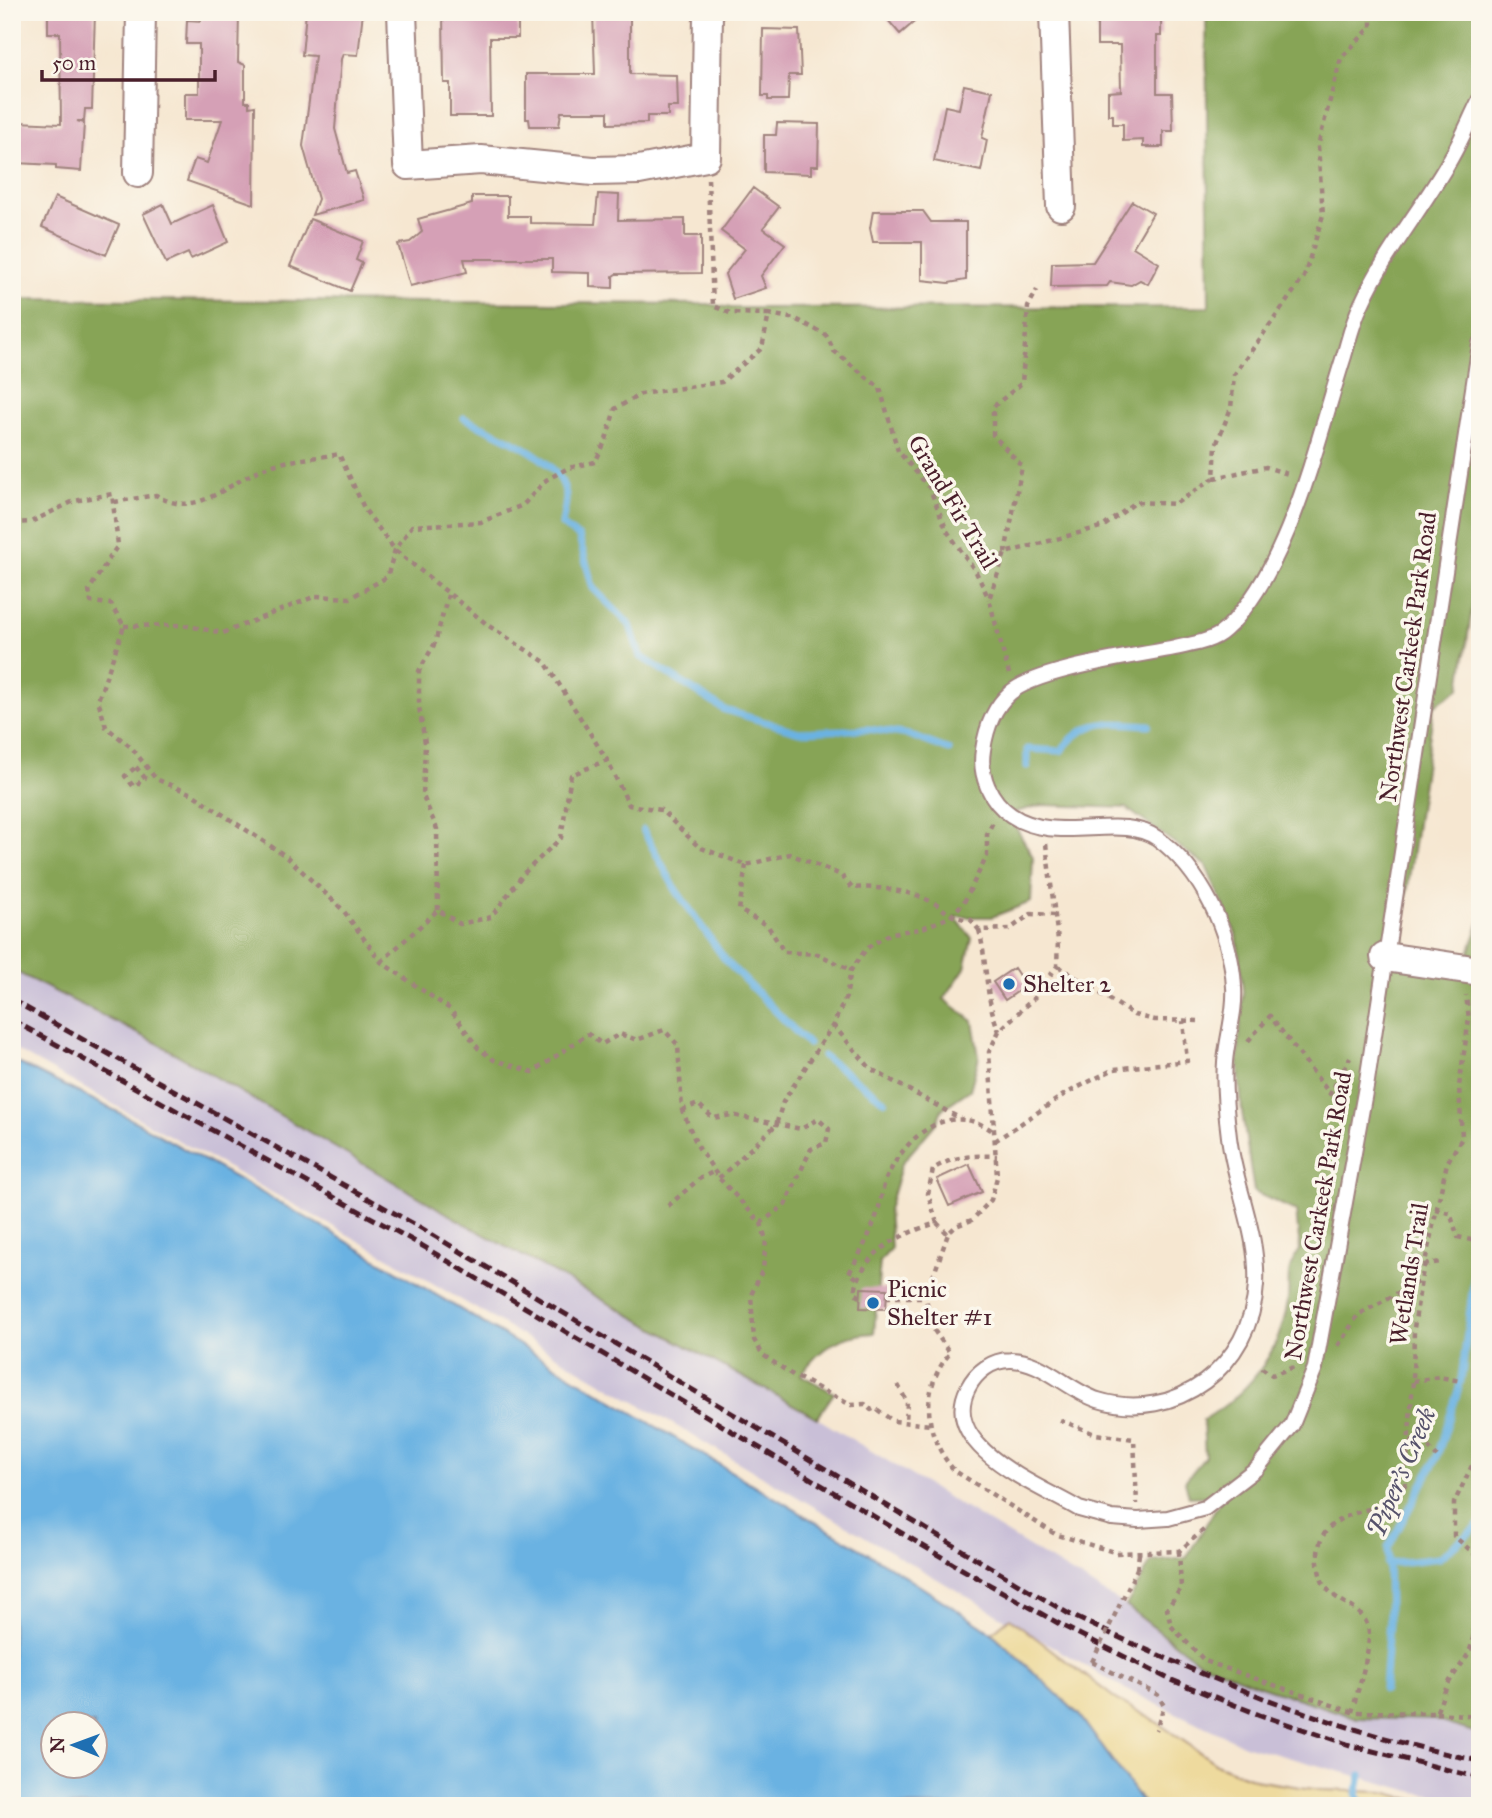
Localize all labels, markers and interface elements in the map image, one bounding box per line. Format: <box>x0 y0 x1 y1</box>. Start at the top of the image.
scale bar <box>42 38 215 82</box>
text: 50 m <box>52 50 97 76</box>
street label: Grand Fir Trail <box>901 429 1005 575</box>
street label: Northwest Carkeek Park Road <box>1373 510 1443 804</box>
place label: Shelter 2 <box>1023 969 1111 999</box>
marker: Shelter 2 <box>1001 976 1017 992</box>
street label: Northwest Carkeek Park Road <box>1278 1069 1358 1363</box>
street label: Wetlands Trail <box>1383 1200 1435 1347</box>
place label: Picnic Shelter #1 <box>887 1274 992 1332</box>
marker: Picnic Shelter #1 <box>865 1295 881 1311</box>
water label: Piper's Creek <box>1359 1402 1444 1542</box>
north arrow <box>38 1710 108 1780</box>
text: N <box>46 1736 69 1753</box>

